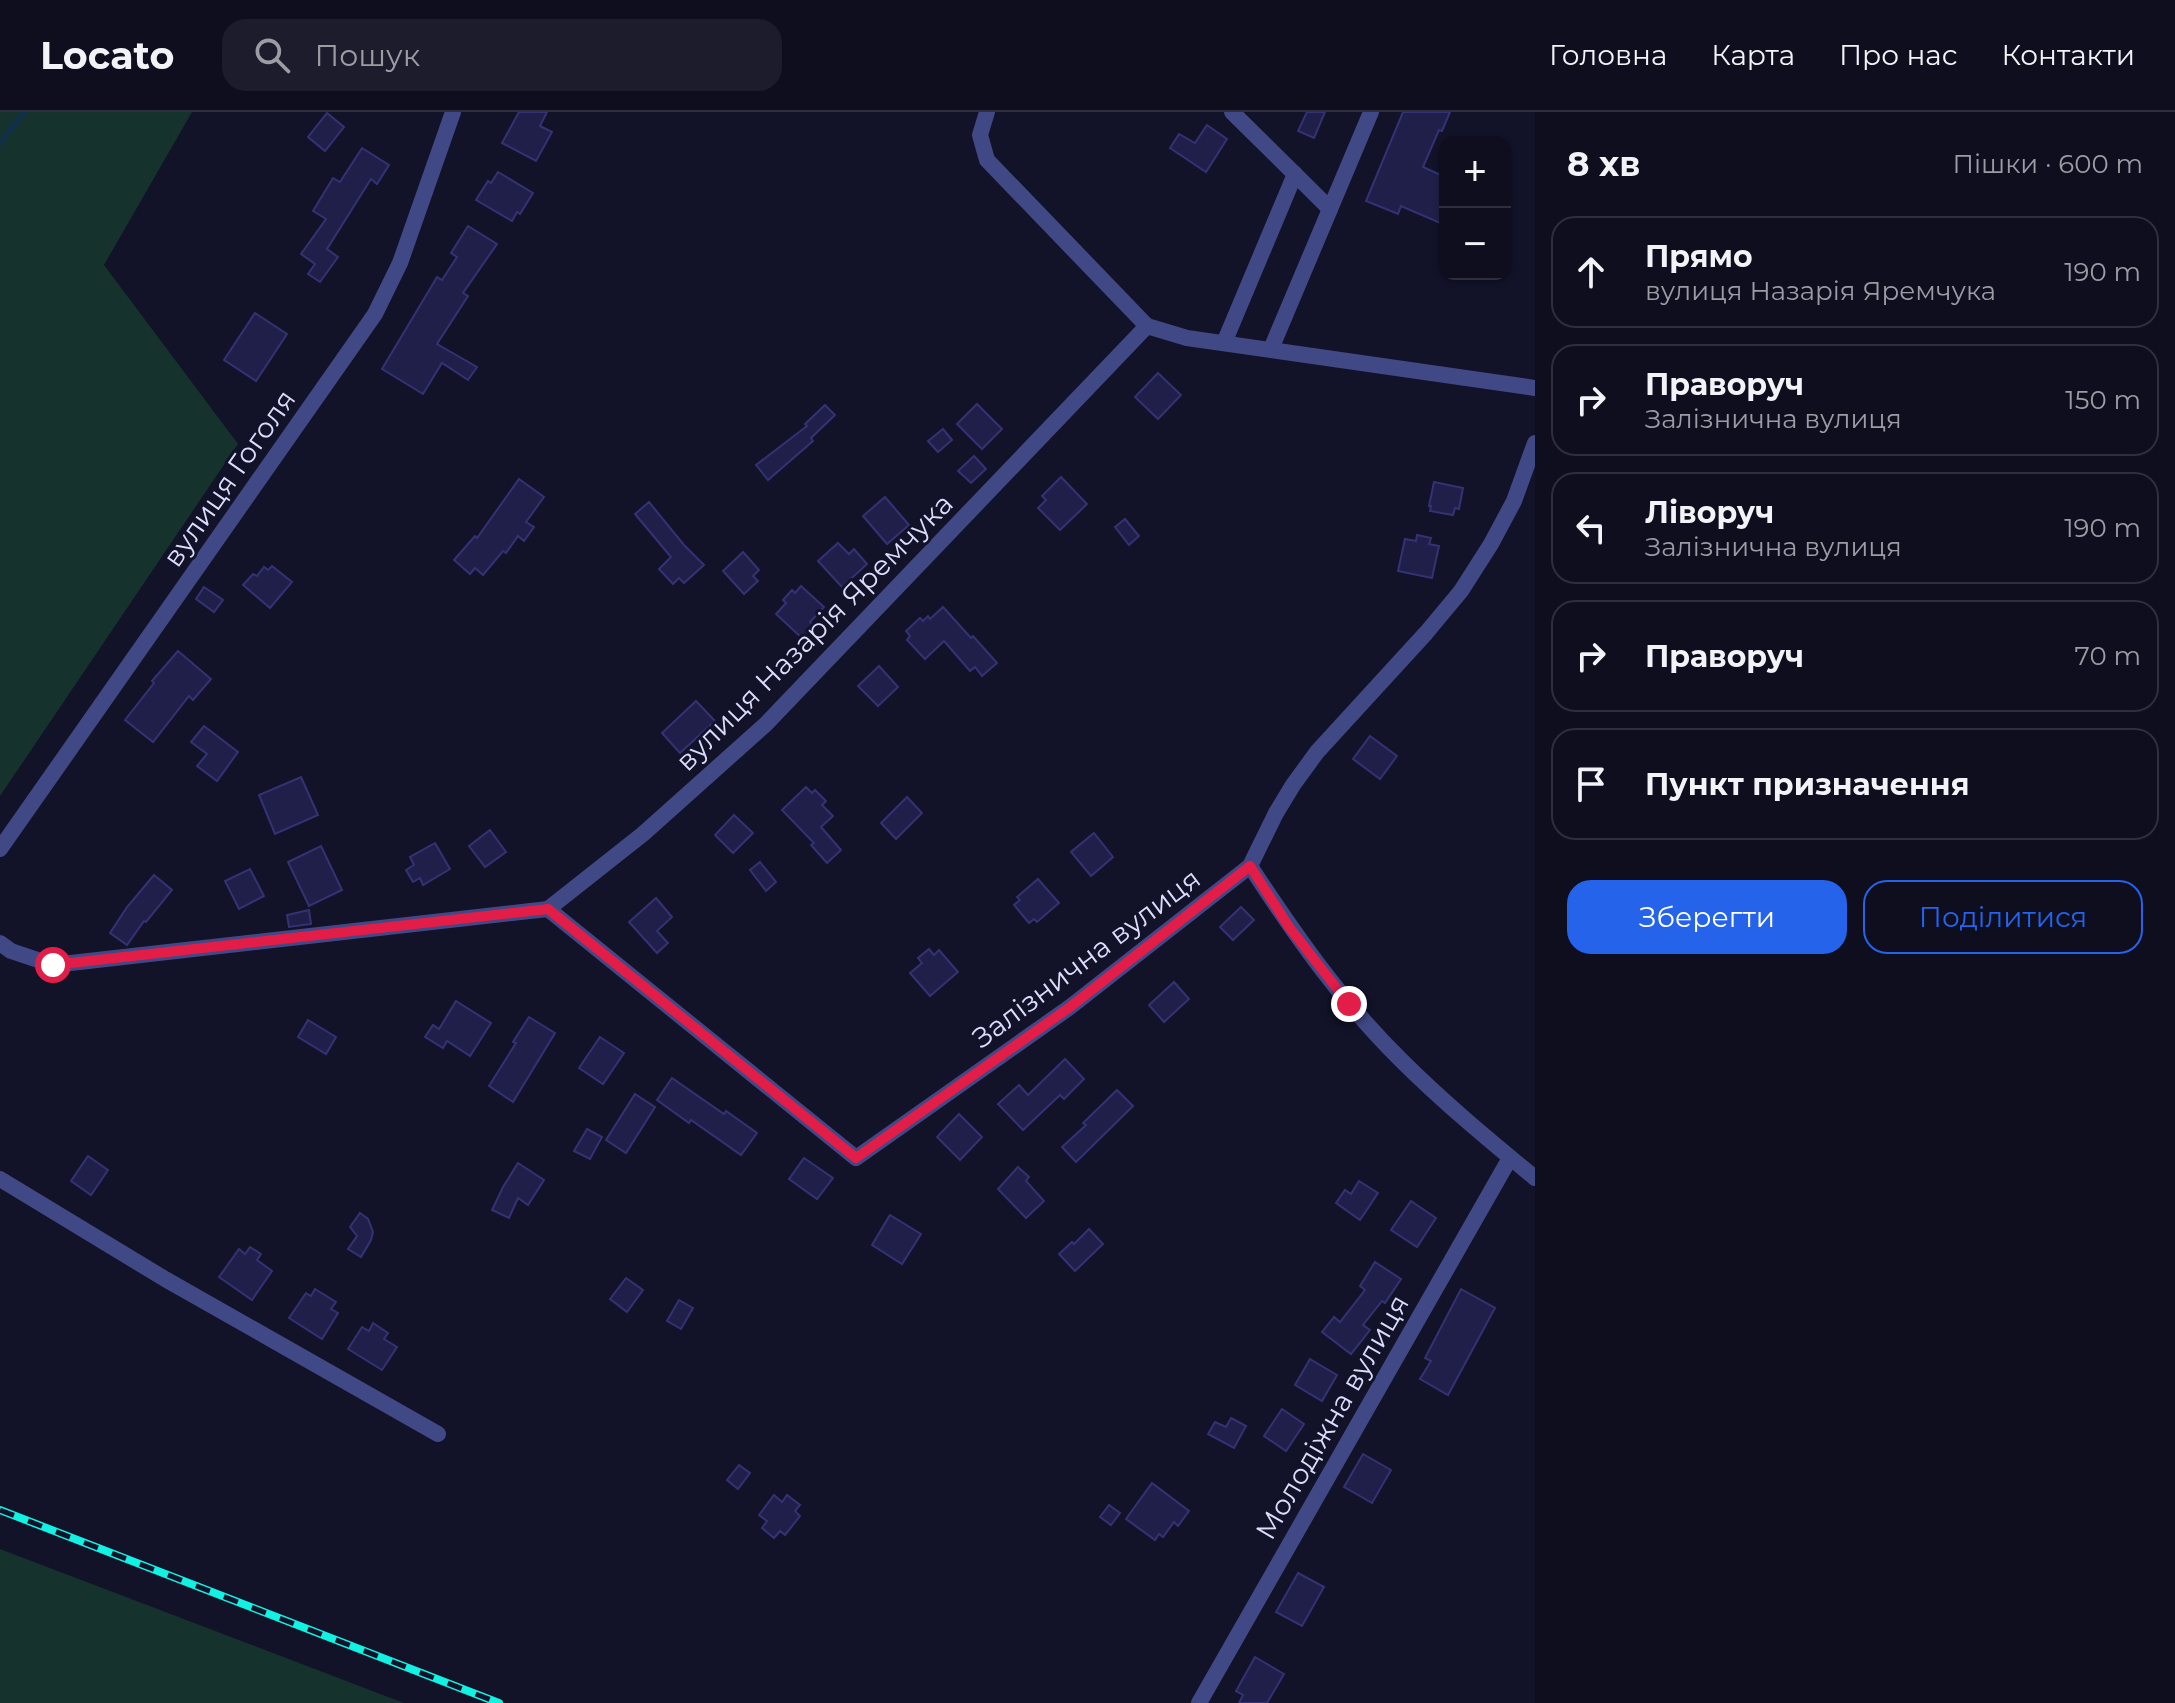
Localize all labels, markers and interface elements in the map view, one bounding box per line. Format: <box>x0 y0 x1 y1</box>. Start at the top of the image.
search box <box>222 19 782 91</box>
text: Locato <box>40 32 174 79</box>
icon: search <box>250 33 294 77</box>
text: Пошук <box>314 37 420 74</box>
text: Головна <box>1549 38 1667 72</box>
text: Карта <box>1711 38 1795 72</box>
text: Про нас <box>1839 38 1957 72</box>
text: Контакти <box>2001 38 2135 72</box>
map controls <box>1439 136 1511 280</box>
button: + <box>1439 136 1511 208</box>
text: 8 хв <box>1567 143 1640 185</box>
text: Пішки · 600 m <box>1952 148 2143 180</box>
button: − <box>1439 208 1511 280</box>
text: Прямо <box>1645 238 1753 275</box>
icon: ahead <box>1569 250 1613 294</box>
text: 190 m <box>2064 256 2141 288</box>
text: вулиця Назарія Яремчука <box>1645 275 1996 307</box>
text: Праворуч <box>1645 366 1804 403</box>
icon: right <box>1569 378 1613 422</box>
street label: вулиця Гоголя <box>155 383 303 573</box>
text: 150 m <box>2065 384 2141 416</box>
text: Залізнична вулиця <box>1645 403 1902 435</box>
street label: вулиця Назарія Яремчука <box>668 486 960 778</box>
text: Ліворуч <box>1645 494 1774 531</box>
icon: left <box>1569 506 1613 550</box>
text: 190 m <box>2064 512 2141 544</box>
text: Залізнична вулиця <box>1645 531 1902 563</box>
icon: right <box>1569 634 1613 678</box>
text: Праворуч <box>1645 638 1804 675</box>
text: 70 m <box>2075 640 2141 672</box>
icon: arrive <box>1569 762 1613 806</box>
text: Пункт призначення <box>1645 766 1970 803</box>
street label: Залізнична вулиця <box>965 861 1207 1055</box>
button: Зберегти <box>1567 880 1847 954</box>
button: Поділитися <box>1863 880 2143 954</box>
route start <box>35 947 71 983</box>
route end <box>1331 986 1367 1022</box>
street label: Молодіжна вулиця <box>1248 1289 1416 1545</box>

